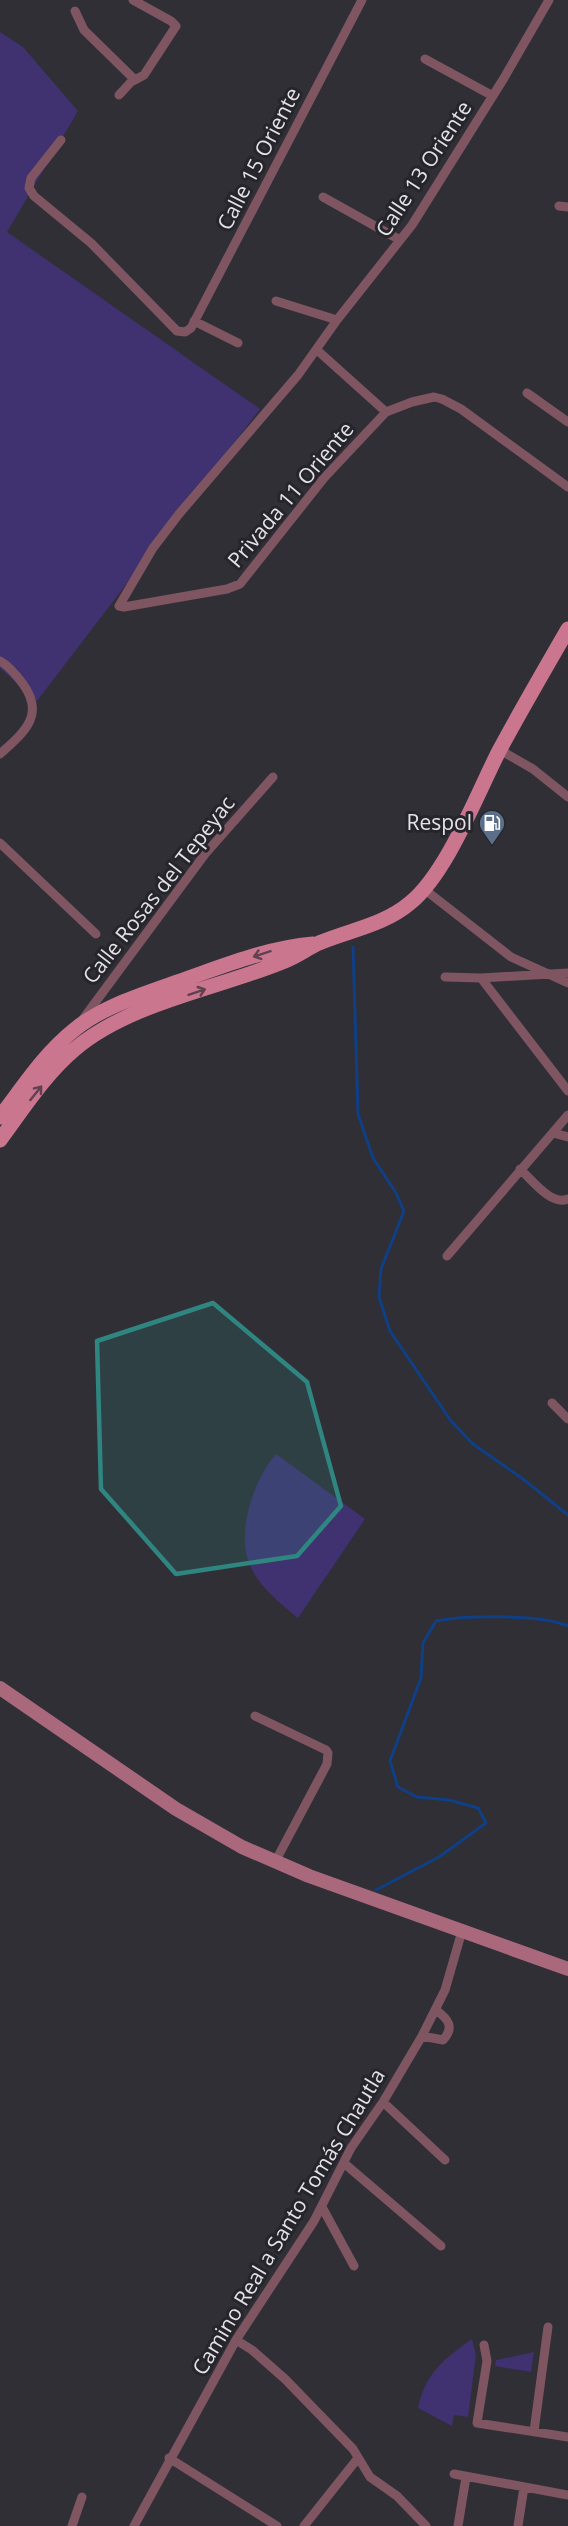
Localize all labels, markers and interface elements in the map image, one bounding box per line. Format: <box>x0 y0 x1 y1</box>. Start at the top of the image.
street label: Calle 15 Oriente <box>210 83 306 235</box>
street label: Calle 13 Oriente <box>369 95 477 242</box>
street label: Privada 11 Oriente <box>221 416 360 573</box>
street label: Calle Rosas del Tepeyac <box>76 790 240 989</box>
place label: Respol <box>406 808 472 836</box>
fuel station icon: Respol <box>477 808 507 846</box>
one-way arrow <box>253 949 272 960</box>
one-way arrow <box>187 985 206 996</box>
one-way arrow <box>29 1085 42 1101</box>
street label: Camino Real a Santo Tomás Chautla <box>185 2063 391 2380</box>

